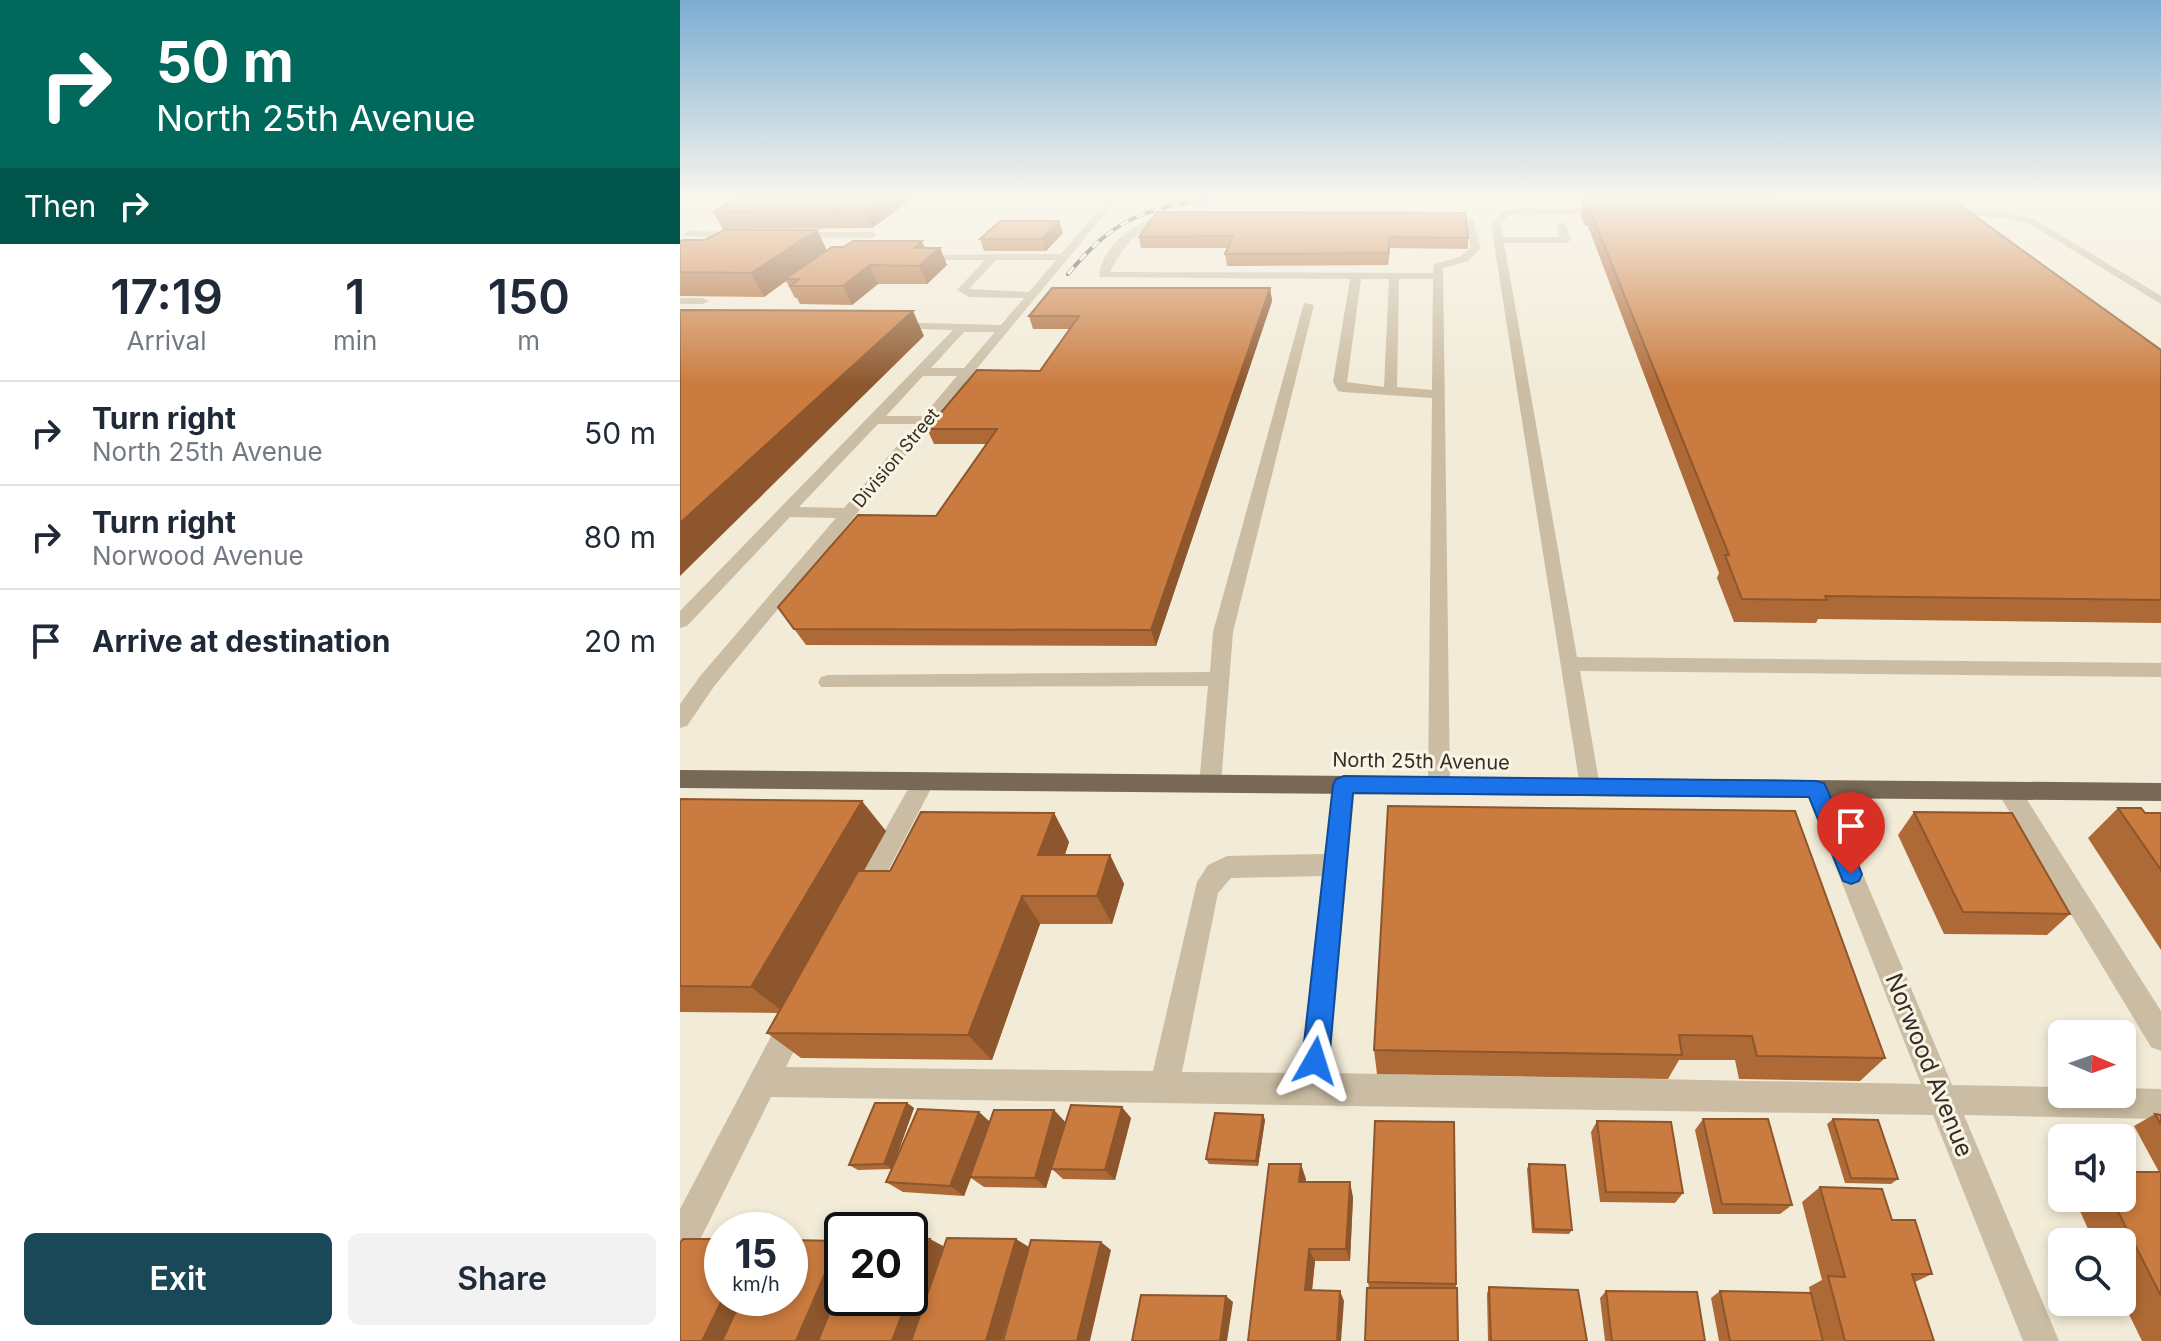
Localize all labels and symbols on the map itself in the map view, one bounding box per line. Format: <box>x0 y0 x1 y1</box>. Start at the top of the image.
street label: Division Street <box>848 404 943 512</box>
street label: North 25th Avenue <box>1332 747 1510 775</box>
pin <box>1817 792 1885 874</box>
street label: Norwood Avenue <box>1879 969 1980 1161</box>
position arrow <box>1273 1019 1357 1103</box>
north arrow <box>2048 1020 2136 1108</box>
speed limit sign: 20 <box>824 1212 928 1316</box>

